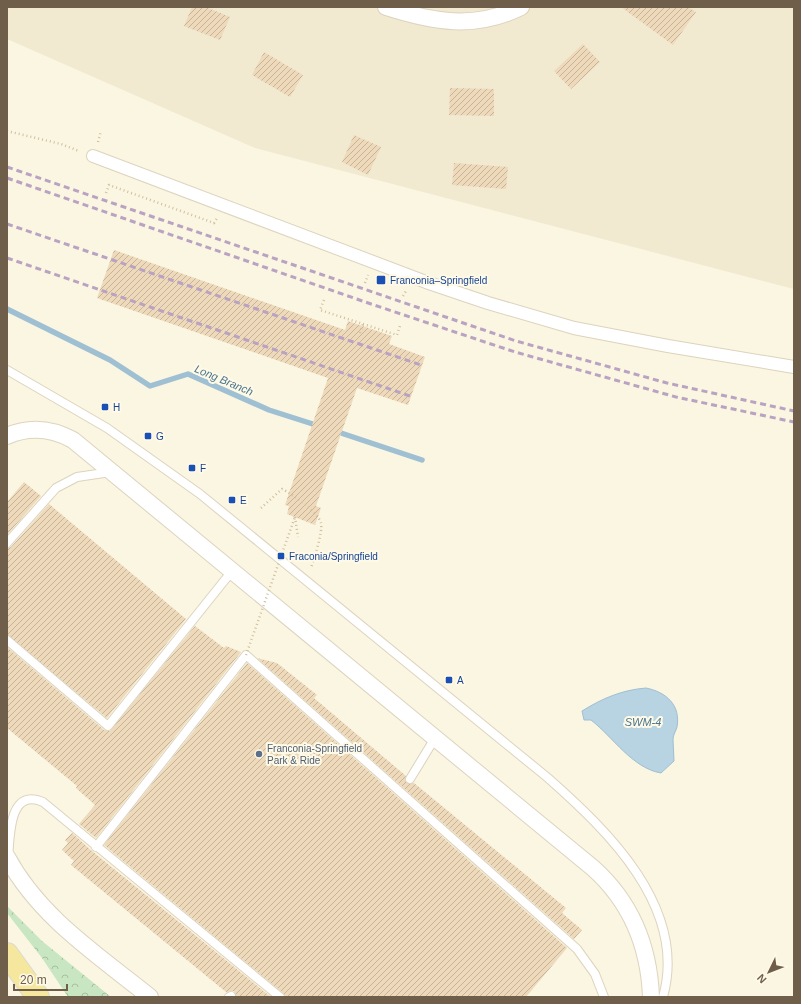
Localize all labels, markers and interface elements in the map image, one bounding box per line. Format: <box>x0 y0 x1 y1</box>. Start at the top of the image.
marker: Franconia–Springfield <box>375 274 387 286</box>
place label: Franconia–Springfield <box>390 275 487 286</box>
water label: Long Branch <box>193 362 255 398</box>
marker: H <box>100 402 110 412</box>
place label: H <box>113 402 120 413</box>
marker: G <box>143 431 153 441</box>
place label: G <box>156 431 164 442</box>
marker: F <box>187 463 197 473</box>
place label: F <box>200 463 206 474</box>
marker: E <box>227 495 237 505</box>
place label: E <box>240 495 247 506</box>
marker: Fraconia/Springfield <box>276 551 286 561</box>
place label: Fraconia/Springfield <box>289 551 378 562</box>
marker: A <box>444 675 454 685</box>
place label: A <box>457 675 464 686</box>
water label: SWM-4 <box>625 716 661 728</box>
place label: Franconia-Springfield Park & Ride <box>267 743 362 766</box>
marker: Franconia-Springfield Park & Ride <box>254 749 264 759</box>
north arrow <box>749 952 789 992</box>
scale bar <box>14 966 67 992</box>
text: N <box>755 972 769 986</box>
text: 20 m <box>20 973 47 987</box>

